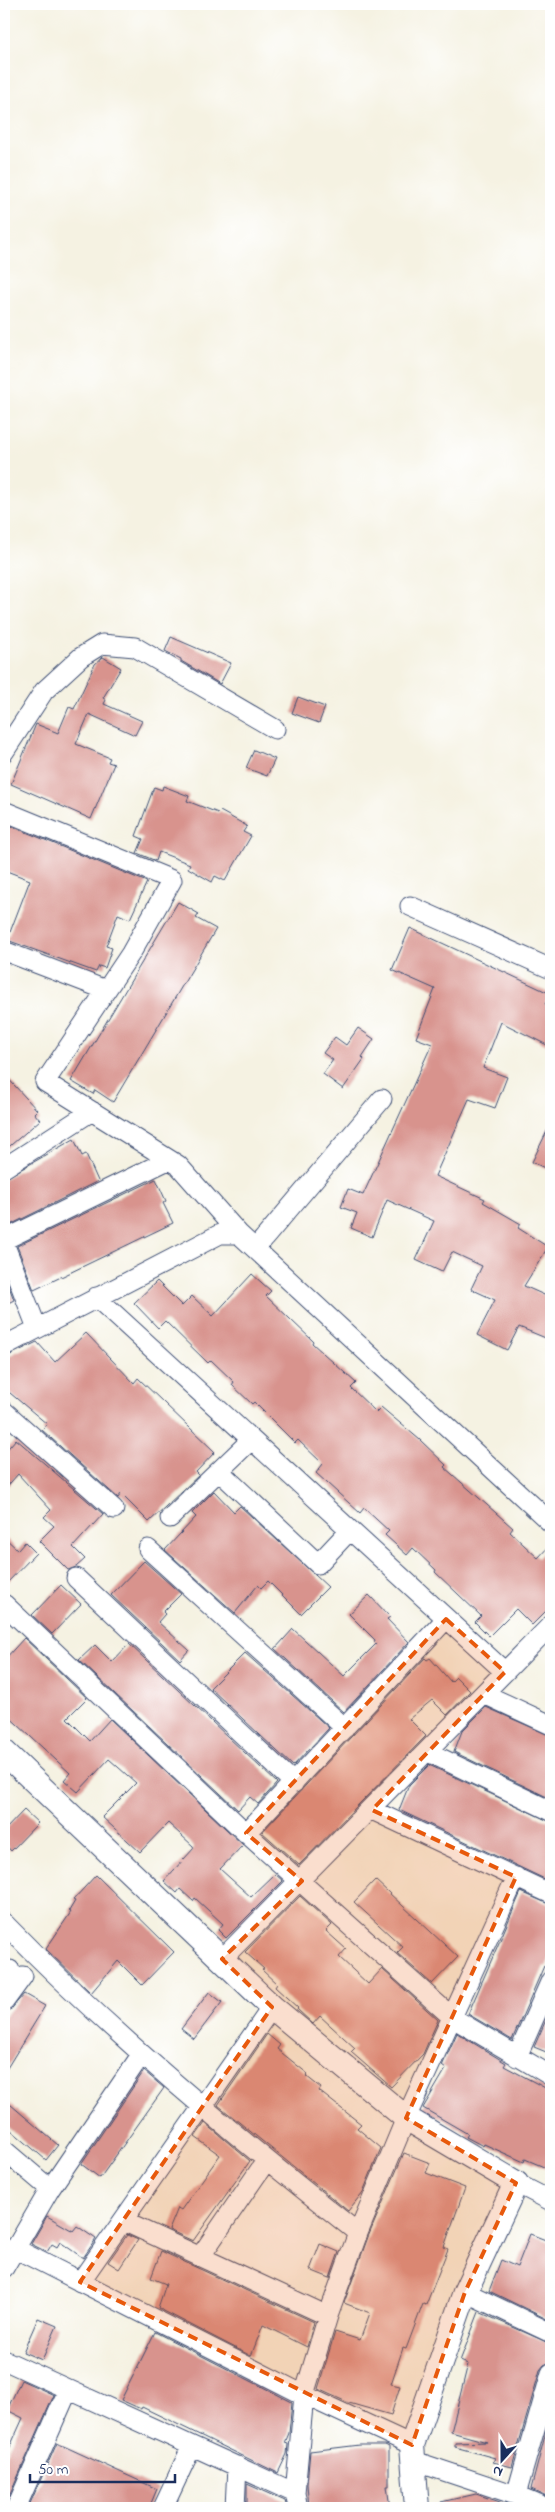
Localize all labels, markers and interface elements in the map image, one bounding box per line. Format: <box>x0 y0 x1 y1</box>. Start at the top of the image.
north arrow <box>478 2434 528 2484</box>
scale bar <box>30 2452 175 2484</box>
text: 50 m <box>38 2459 69 2481</box>
text: N <box>490 2459 506 2482</box>

